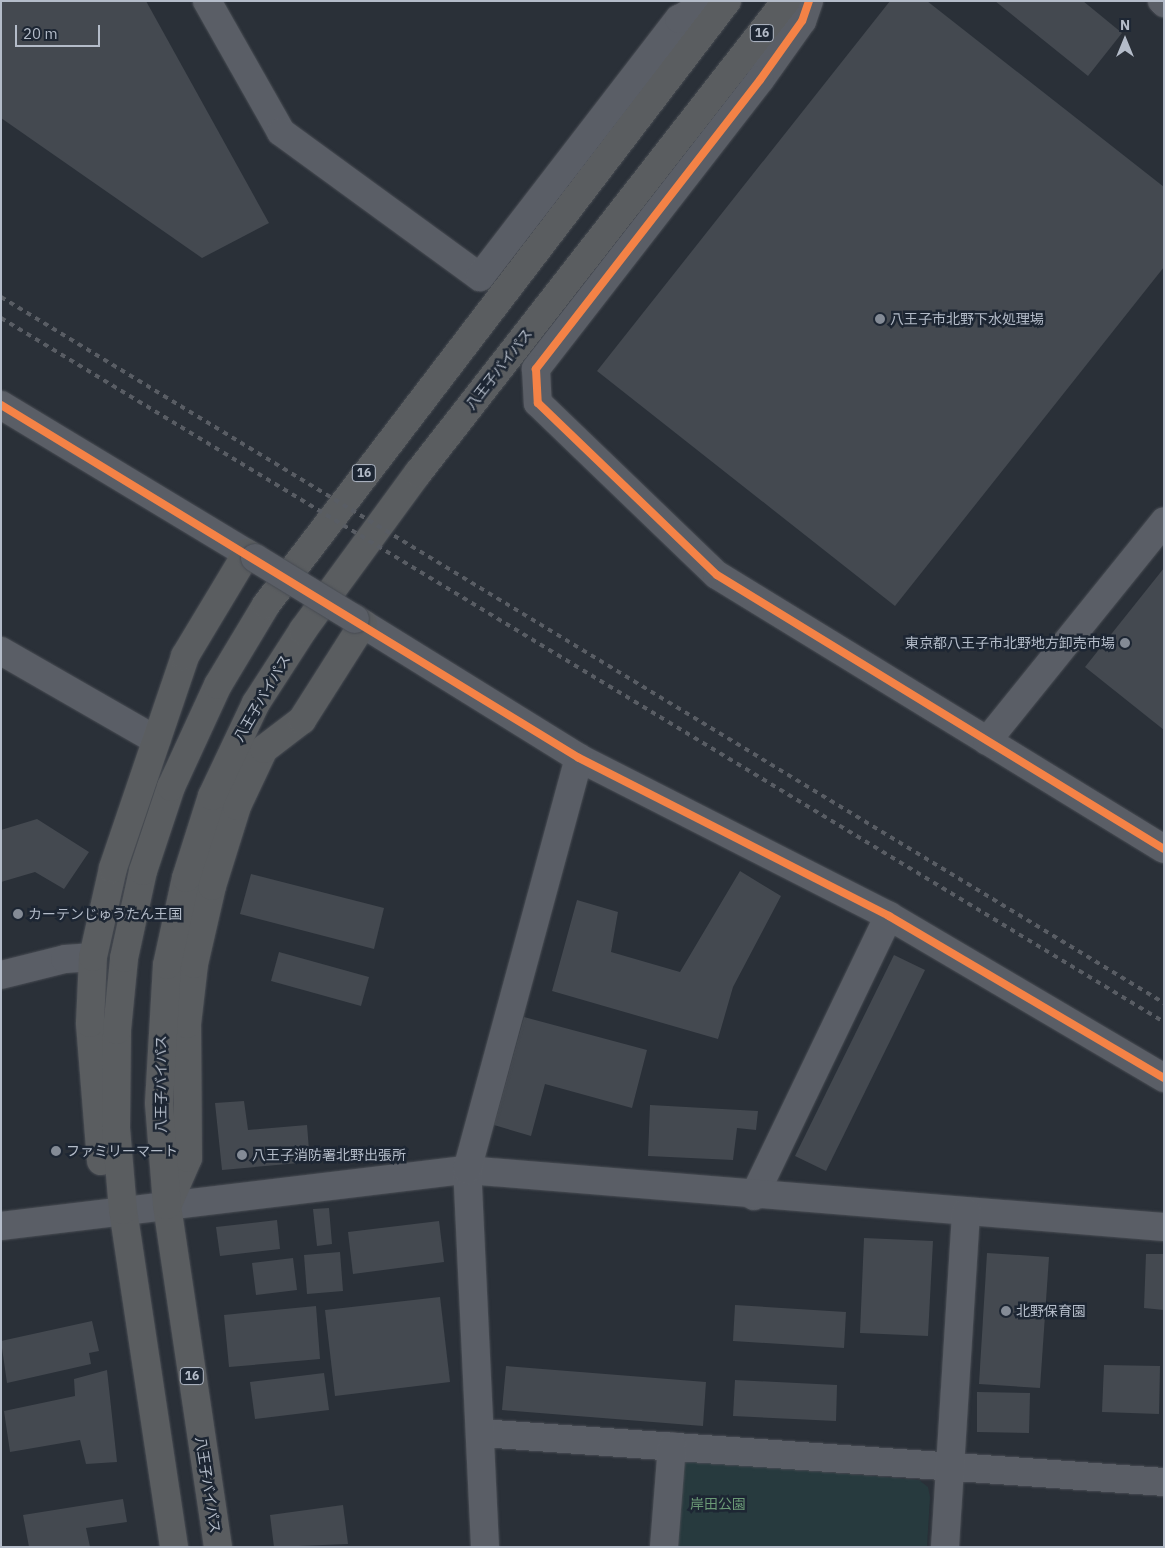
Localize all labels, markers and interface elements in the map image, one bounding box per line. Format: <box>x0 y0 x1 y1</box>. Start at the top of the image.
scale bar <box>18 15 102 47</box>
north arrow <box>1100 15 1150 65</box>
text: N <box>1120 16 1130 34</box>
road number: 16 <box>750 23 774 42</box>
text: 20 m <box>23 24 58 43</box>
place label: 八王子市北野下水処理場 <box>890 311 1044 327</box>
marker: 八王子市北野下水処理場 <box>874 313 886 325</box>
street label: 八王子バイパス <box>462 325 536 413</box>
road number: 16 <box>352 463 376 482</box>
place label: 東京都八王子市北野地方卸売市場 <box>905 635 1115 651</box>
marker: 東京都八王子市北野地方卸売市場 <box>1119 637 1131 649</box>
street label: 八王子バイパス <box>230 651 294 745</box>
place label: カーテンじゅうたん王国 <box>28 906 182 922</box>
marker: カーテンじゅうたん王国 <box>12 908 24 920</box>
street label: 八王子バイパス <box>153 1035 169 1133</box>
place label: ファミリーマート <box>66 1143 178 1159</box>
marker: ファミリーマート <box>50 1145 62 1157</box>
place label: 八王子消防署北野出張所 <box>252 1147 406 1163</box>
marker: 八王子消防署北野出張所 <box>236 1149 248 1161</box>
place label: 北野保育園 <box>1016 1303 1086 1319</box>
marker: 北野保育園 <box>1000 1305 1012 1317</box>
road number: 16 <box>180 1366 204 1385</box>
street label: 八王子バイパス <box>192 1435 224 1535</box>
park label: 岸田公園 <box>690 1496 746 1512</box>

